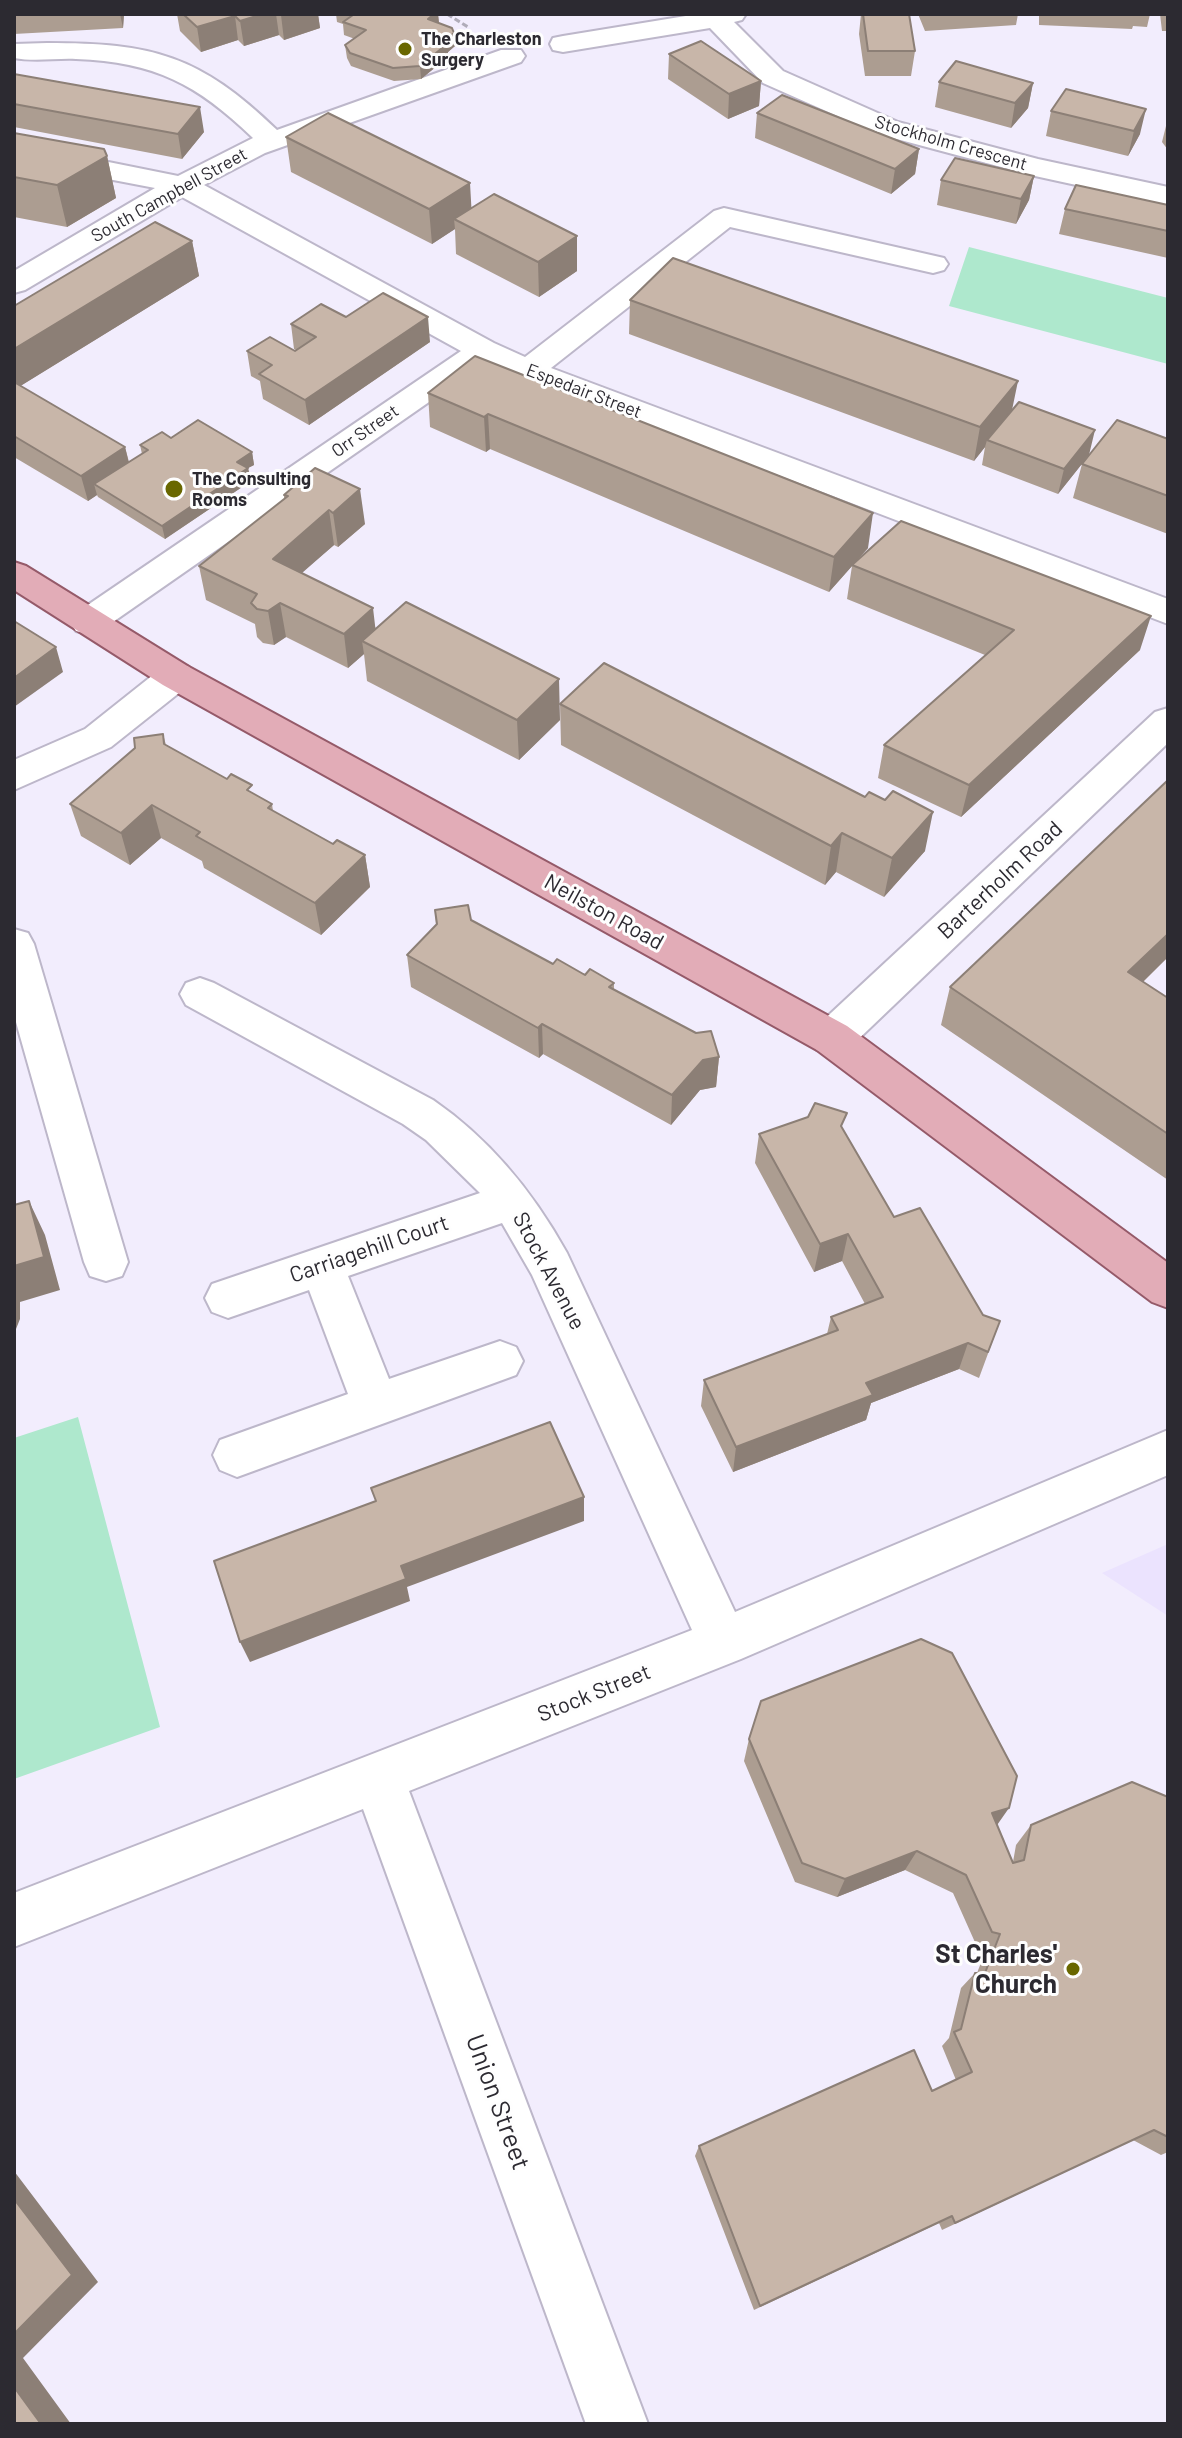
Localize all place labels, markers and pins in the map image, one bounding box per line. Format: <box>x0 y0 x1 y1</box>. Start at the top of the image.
place label: The Charleston Surgery <box>421 28 542 70</box>
marker: The Charleston Surgery <box>396 40 414 58</box>
place label: The Consulting Rooms <box>192 468 311 510</box>
marker: The Consulting Rooms <box>163 478 185 500</box>
place label: St Charles' Church <box>935 1938 1057 2000</box>
marker: St Charles' Church <box>1064 1960 1082 1978</box>

